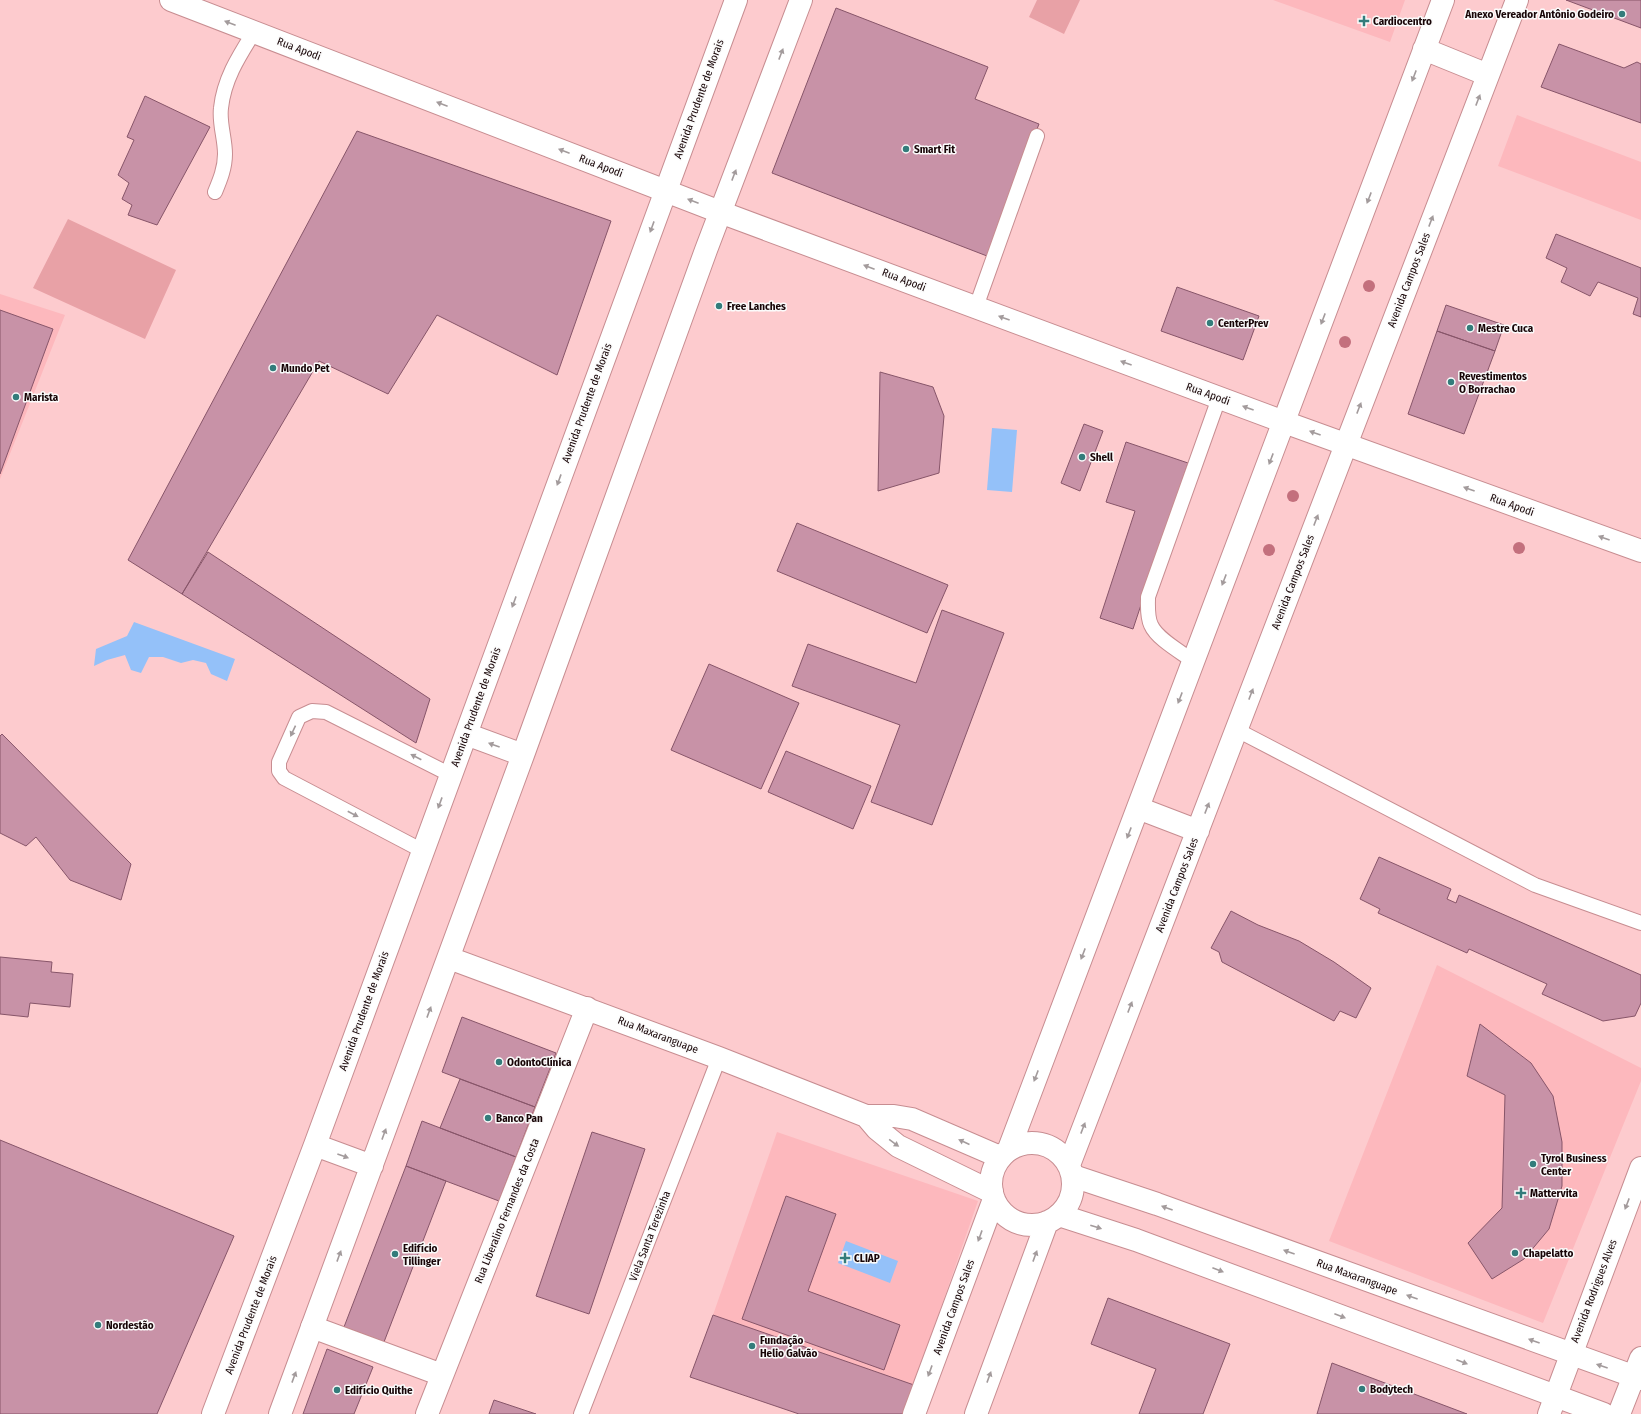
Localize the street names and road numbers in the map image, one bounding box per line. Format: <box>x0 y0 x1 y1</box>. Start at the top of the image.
street label: Rua Apodi <box>275 35 323 63</box>
street label: Avenida Prudente de Morais <box>671 37 727 160</box>
street label: Rua Apodi <box>577 152 625 180</box>
street label: Avenida Campos Sales <box>1385 230 1433 329</box>
street label: Rua Apodi <box>880 266 928 294</box>
street label: Avenida Prudente de Morais <box>559 341 615 464</box>
street label: Rua Apodi <box>1184 380 1232 408</box>
street label: Rua Apodi <box>1488 491 1536 519</box>
street label: Avenida Campos Sales <box>1269 532 1317 631</box>
street label: Avenida Prudente de Morais <box>448 645 504 768</box>
street label: Avenida Campos Sales <box>1153 835 1201 934</box>
street label: Avenida Prudente de Morais <box>336 949 392 1072</box>
street label: Rua Maxaranguape <box>616 1014 700 1056</box>
street label: Rua Liberalino Fernandes da Costa <box>472 1137 542 1285</box>
street label: Viela Santa Terezinha <box>627 1189 673 1283</box>
street label: Avenida Rodrigues Alves <box>1568 1237 1620 1345</box>
street label: Avenida Prudente de Morais <box>222 1254 280 1376</box>
street label: Rua Maxaranguape <box>1315 1256 1399 1298</box>
street label: Avenida Campos Sales <box>931 1257 977 1356</box>

